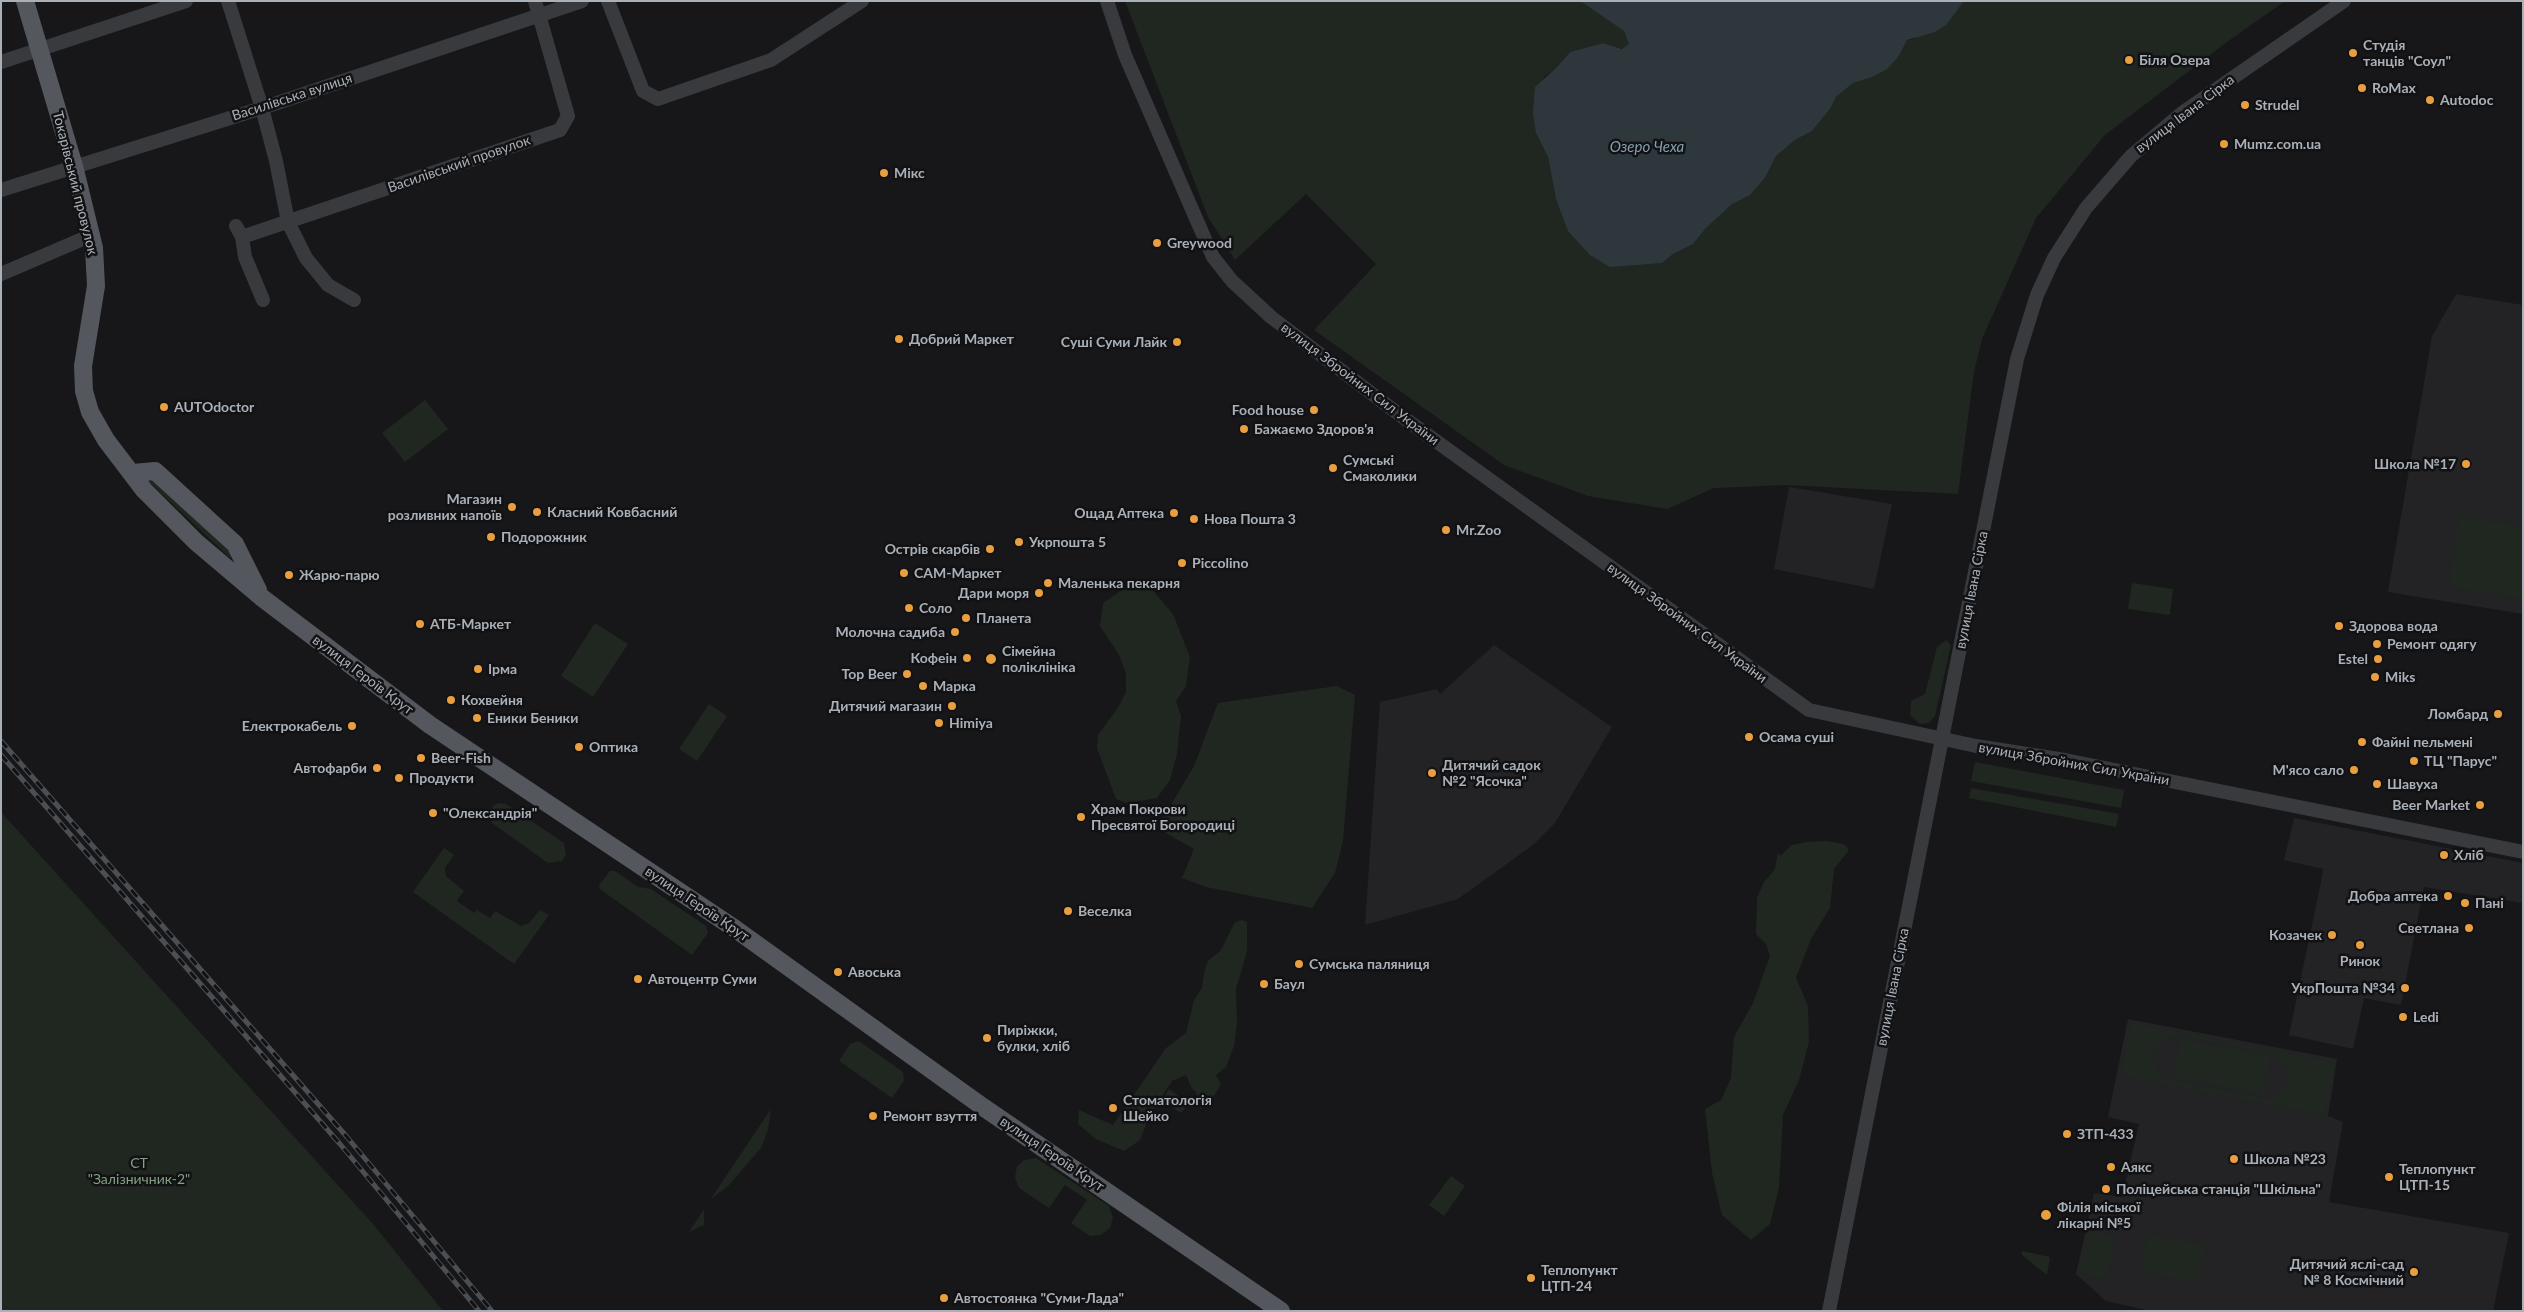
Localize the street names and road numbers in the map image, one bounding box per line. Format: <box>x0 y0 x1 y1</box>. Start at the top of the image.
street label: Василівська вулиця <box>230 70 354 124</box>
street label: вулиця Івана Сірка <box>2132 71 2238 157</box>
street label: Токарівський провулок <box>49 109 101 257</box>
street label: Василівський провулок <box>385 132 533 196</box>
street label: вулиця Збройних Сил України <box>1278 319 1442 449</box>
street label: вулиця Івана Сірка <box>1952 530 1992 650</box>
street label: вулиця Збройних Сил України <box>1604 559 1770 687</box>
street label: вулиця Героїв Крут <box>309 632 417 718</box>
street label: вулиця Збройних Сил України <box>1977 739 2171 789</box>
street label: вулиця Героїв Крут <box>642 863 752 945</box>
street label: вулиця Івана Сірка <box>1873 927 1913 1047</box>
street label: вулиця Героїв Крут <box>997 1113 1107 1195</box>

